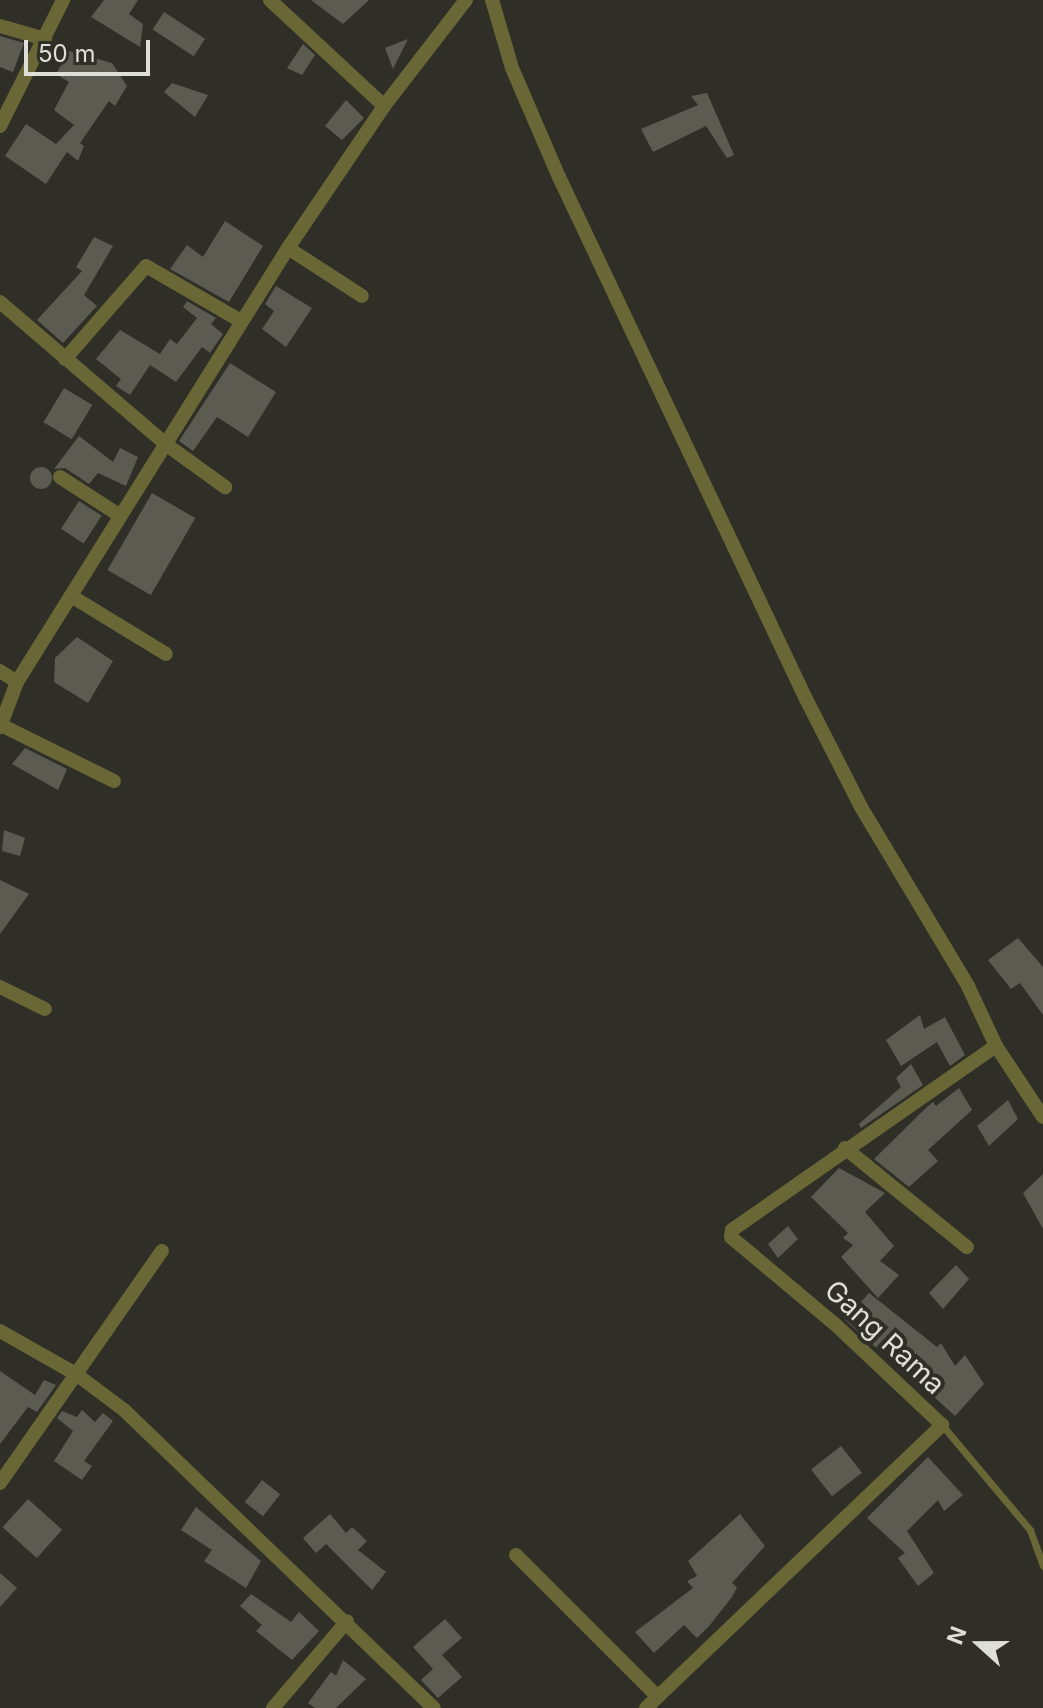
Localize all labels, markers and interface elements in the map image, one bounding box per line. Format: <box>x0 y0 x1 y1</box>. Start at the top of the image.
scale bar <box>28 24 154 74</box>
text: 50 m <box>38 39 96 68</box>
street label: Gang Rama <box>818 1273 952 1401</box>
north arrow <box>939 1604 1019 1684</box>
text: N <box>941 1623 972 1648</box>

